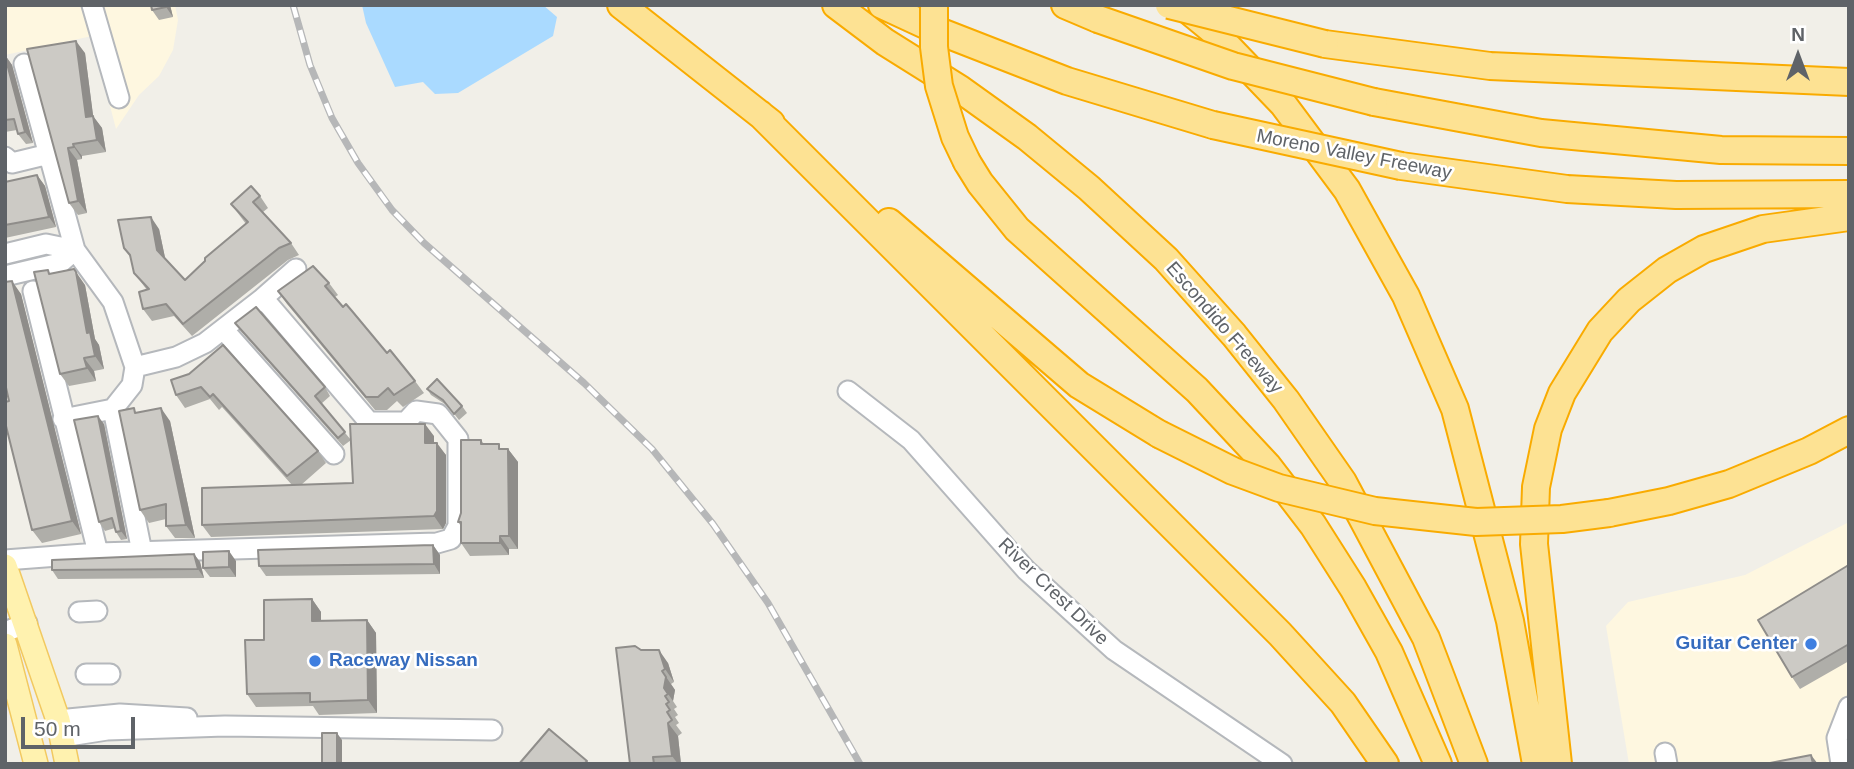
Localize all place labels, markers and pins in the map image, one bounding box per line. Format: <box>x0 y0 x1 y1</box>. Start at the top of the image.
place label: Guitar Center <box>1676 633 1797 655</box>
marker: Guitar Center <box>1803 636 1819 652</box>
place label: Raceway Nissan <box>329 650 478 672</box>
marker: Raceway Nissan <box>307 653 323 669</box>

